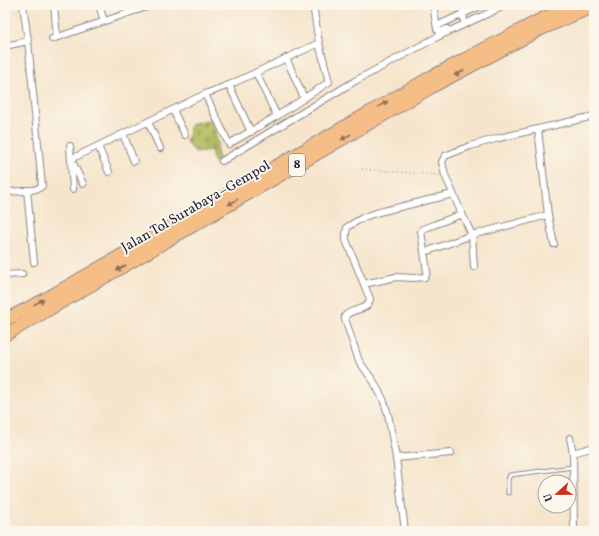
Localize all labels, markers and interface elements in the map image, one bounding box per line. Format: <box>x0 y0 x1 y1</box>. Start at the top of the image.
one-way arrow <box>453 69 464 76</box>
one-way arrow <box>377 101 389 108</box>
one-way arrow <box>340 133 352 140</box>
road number: 8 <box>289 154 305 176</box>
street label: Jalan Tol Surabaya–Gempol <box>118 156 274 258</box>
one-way arrow <box>227 199 239 206</box>
one-way arrow <box>115 265 127 272</box>
one-way arrow <box>34 299 45 305</box>
north arrow <box>537 474 577 514</box>
text: U <box>541 490 557 503</box>

